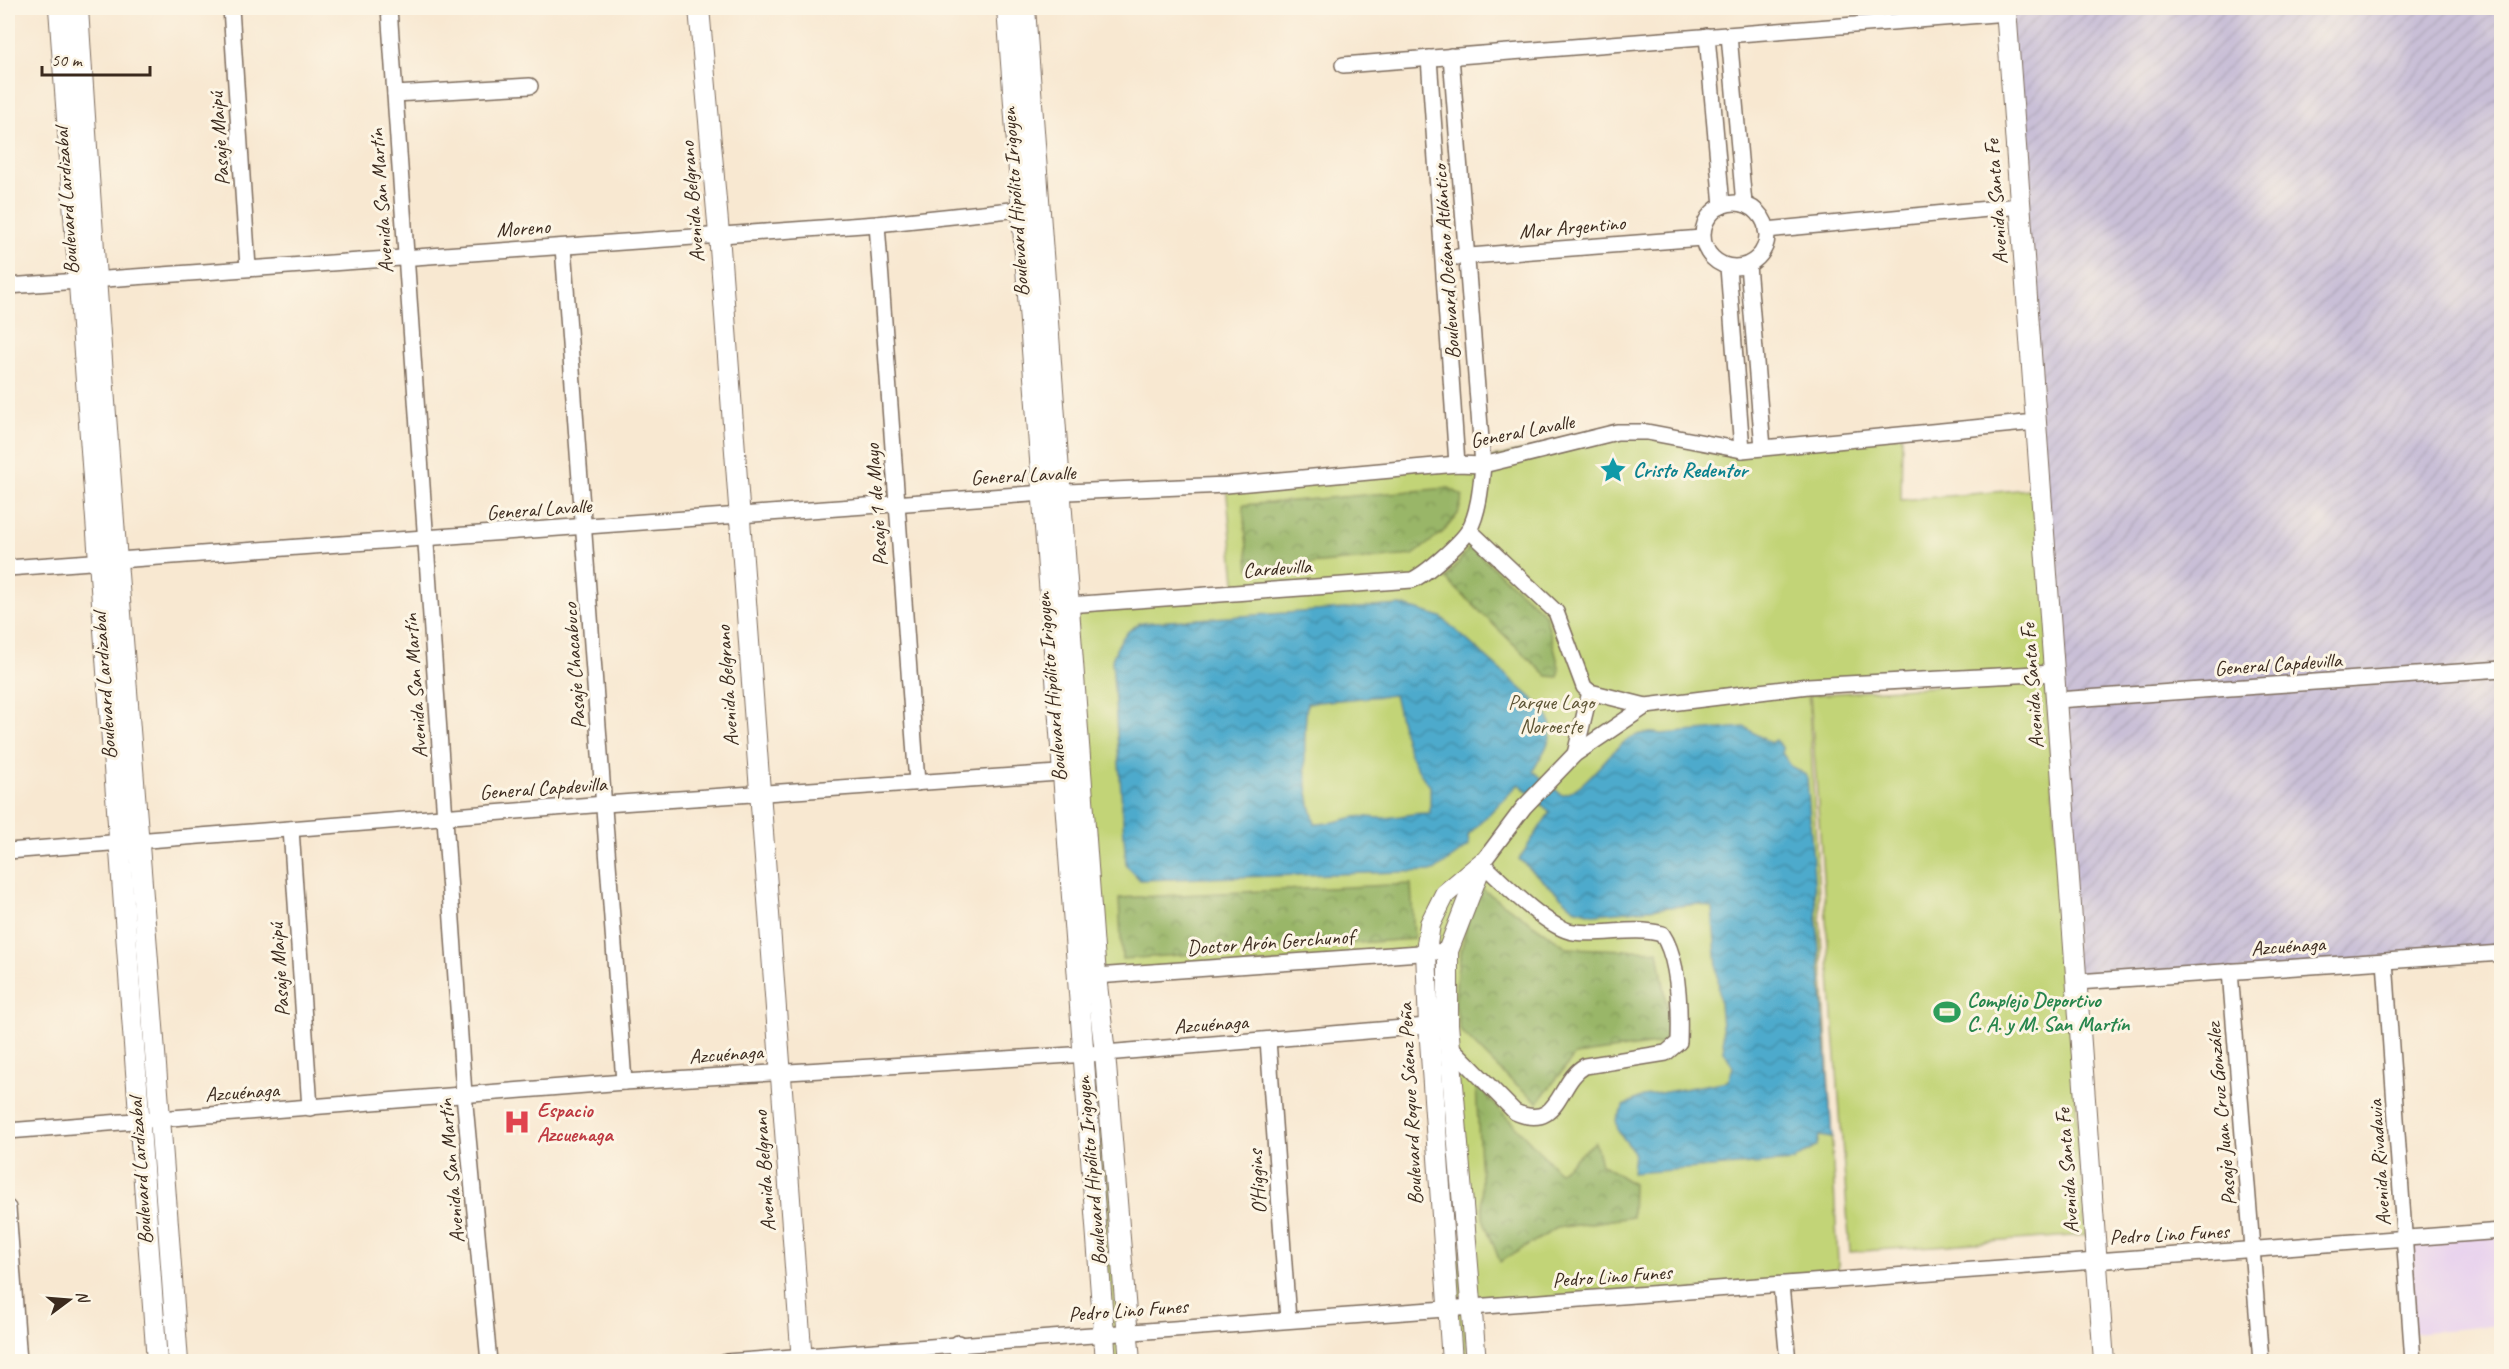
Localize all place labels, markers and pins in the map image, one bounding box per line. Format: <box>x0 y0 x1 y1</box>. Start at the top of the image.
place icon: Cristo Redentor <box>1598 455 1628 485</box>
place label: Cristo Redentor <box>1633 457 1750 483</box>
place label: Complejo Deportivo C. A. y M. San Martín <box>1967 987 2131 1037</box>
sports icon: Complejo Deportivo C. A. y M. San Martín <box>1932 997 1962 1027</box>
place label: Espacio Azcuenaga <box>537 1097 614 1147</box>
hospital icon: Espacio Azcuenaga <box>502 1107 532 1137</box>

